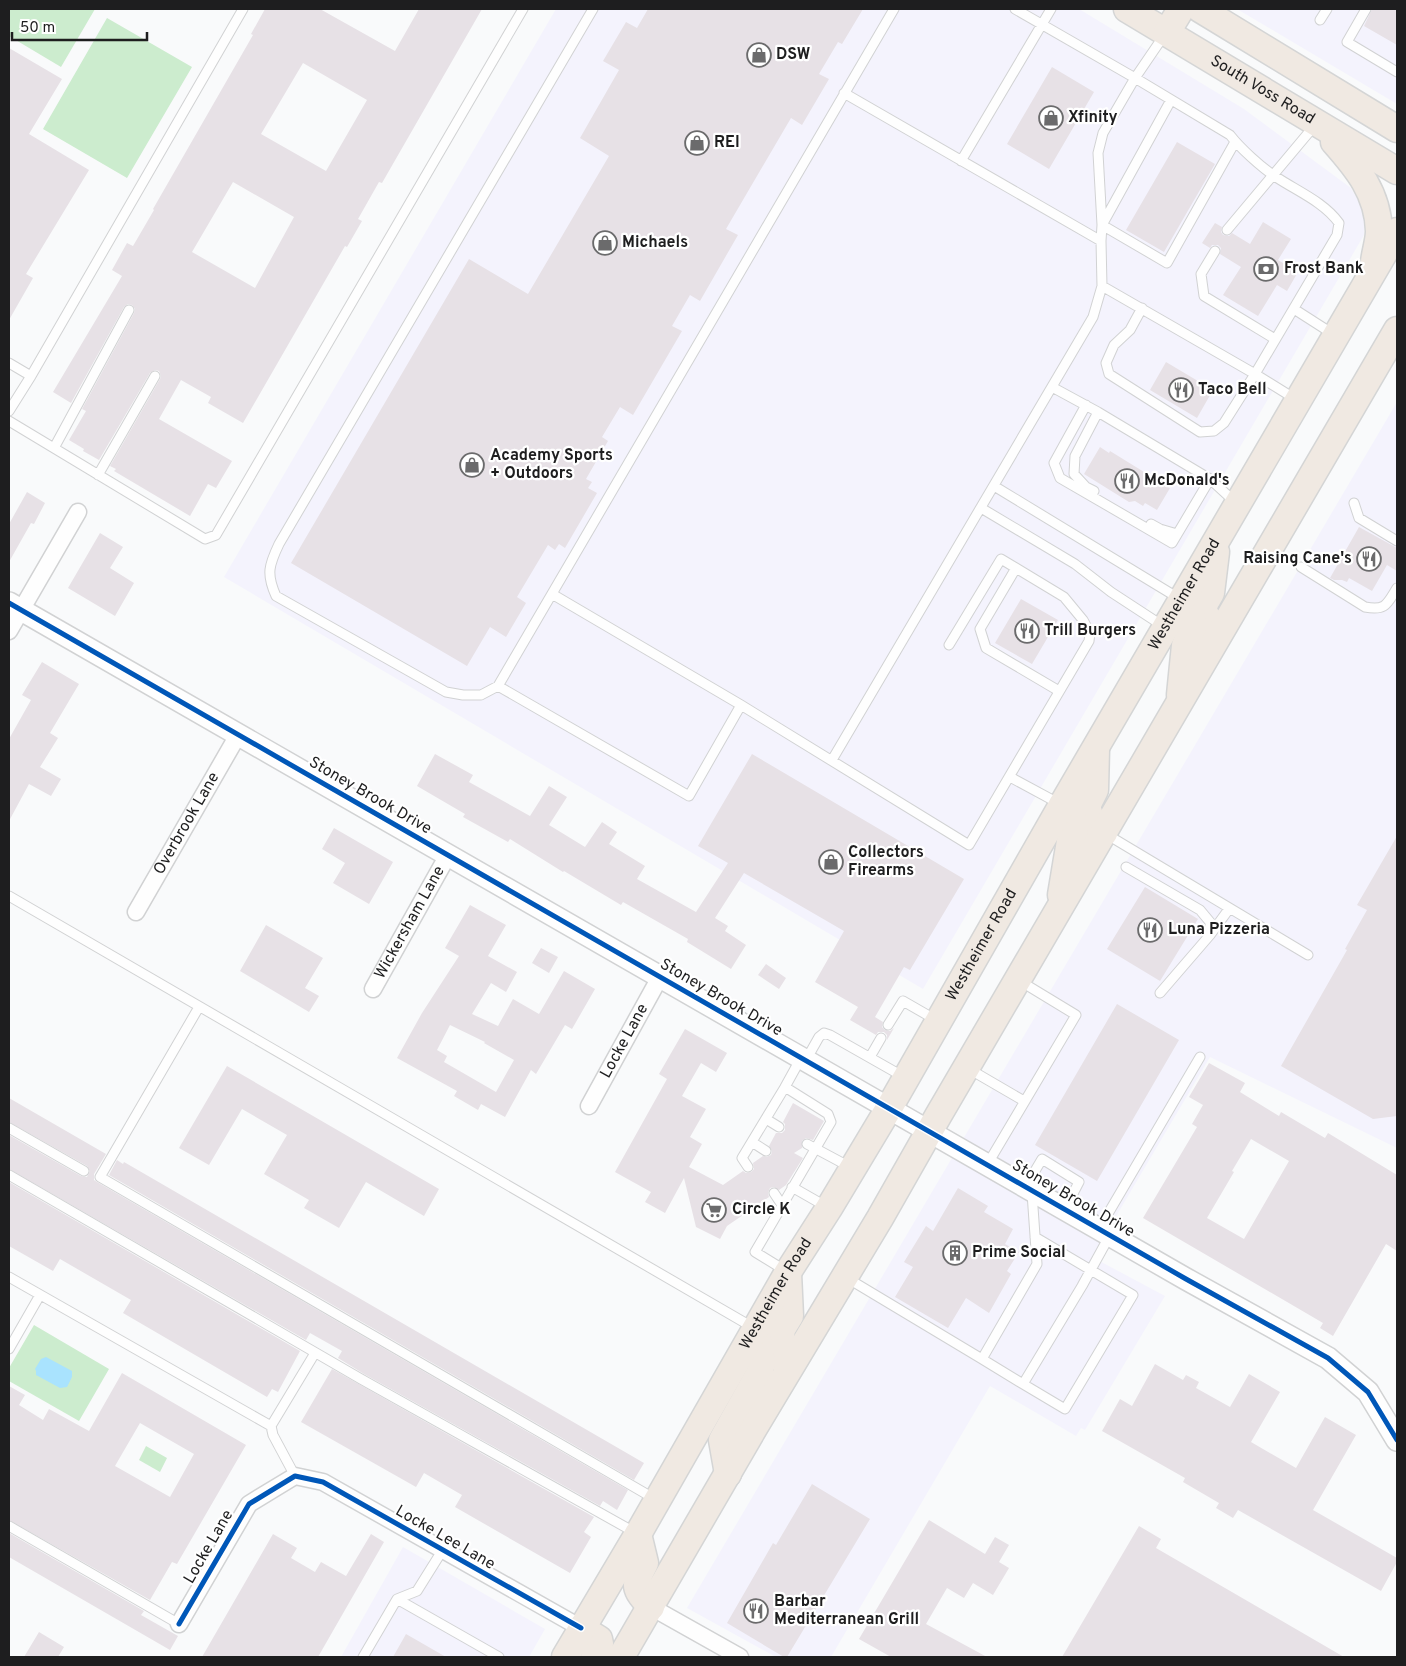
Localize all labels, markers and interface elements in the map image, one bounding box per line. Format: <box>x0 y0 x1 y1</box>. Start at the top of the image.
scale bar <box>12 10 148 42</box>
text: 50 m <box>20 19 55 38</box>
shop icon: DSW <box>746 42 772 68</box>
place label: DSW <box>776 45 810 65</box>
street label: South Voss Road <box>1206 51 1319 129</box>
shop icon: Xfinity <box>1038 105 1064 131</box>
place label: Xfinity <box>1068 108 1118 128</box>
shop icon: REI <box>684 130 710 156</box>
place label: REI <box>714 133 740 153</box>
shop icon: Michaels <box>592 230 618 256</box>
place label: Michaels <box>622 233 688 253</box>
bank icon: Frost Bank <box>1253 256 1279 282</box>
place label: Frost Bank <box>1284 259 1364 279</box>
restaurant icon: Taco Bell <box>1168 377 1194 403</box>
place label: Taco Bell <box>1198 380 1267 400</box>
place label: Academy Sports + Outdoors <box>490 446 613 484</box>
shop icon: Academy Sports + Outdoors <box>459 452 485 478</box>
restaurant icon: McDonald's <box>1114 468 1140 494</box>
place label: McDonald's <box>1144 471 1230 491</box>
street label: Westheimer Road <box>1144 535 1225 654</box>
restaurant icon: Raising Cane's <box>1356 546 1382 572</box>
place label: Raising Cane's <box>1243 549 1352 569</box>
restaurant icon: Trill Burgers <box>1014 618 1040 644</box>
place label: Trill Burgers <box>1044 621 1136 641</box>
street label: Stoney Brook Drive <box>305 753 435 839</box>
street label: Overbrook Lane <box>150 769 224 879</box>
place label: Collectors Firearms <box>848 843 924 881</box>
shop icon: Collectors Firearms <box>818 849 844 875</box>
street label: Wickersham Lane <box>371 863 450 983</box>
street label: Westheimer Road <box>942 885 1022 1005</box>
restaurant icon: Luna Pizzeria <box>1137 917 1163 943</box>
place label: Luna Pizzeria <box>1168 920 1270 940</box>
street label: Stoney Brook Drive <box>656 955 786 1041</box>
street label: Locke Lane <box>596 1000 653 1082</box>
street label: Stoney Brook Drive <box>1008 1156 1138 1242</box>
supermarket icon: Circle K <box>701 1197 727 1223</box>
place label: Circle K <box>732 1200 791 1220</box>
street label: Westheimer Road <box>736 1234 817 1353</box>
building icon: Prime Social <box>942 1240 968 1266</box>
place label: Prime Social <box>972 1243 1066 1263</box>
street label: Locke Lee Lane <box>391 1501 499 1575</box>
street label: Locke Lane <box>180 1507 238 1587</box>
place label: Barbar Mediterranean Grill <box>774 1592 919 1630</box>
restaurant icon: Barbar Mediterranean Grill <box>743 1598 769 1624</box>

